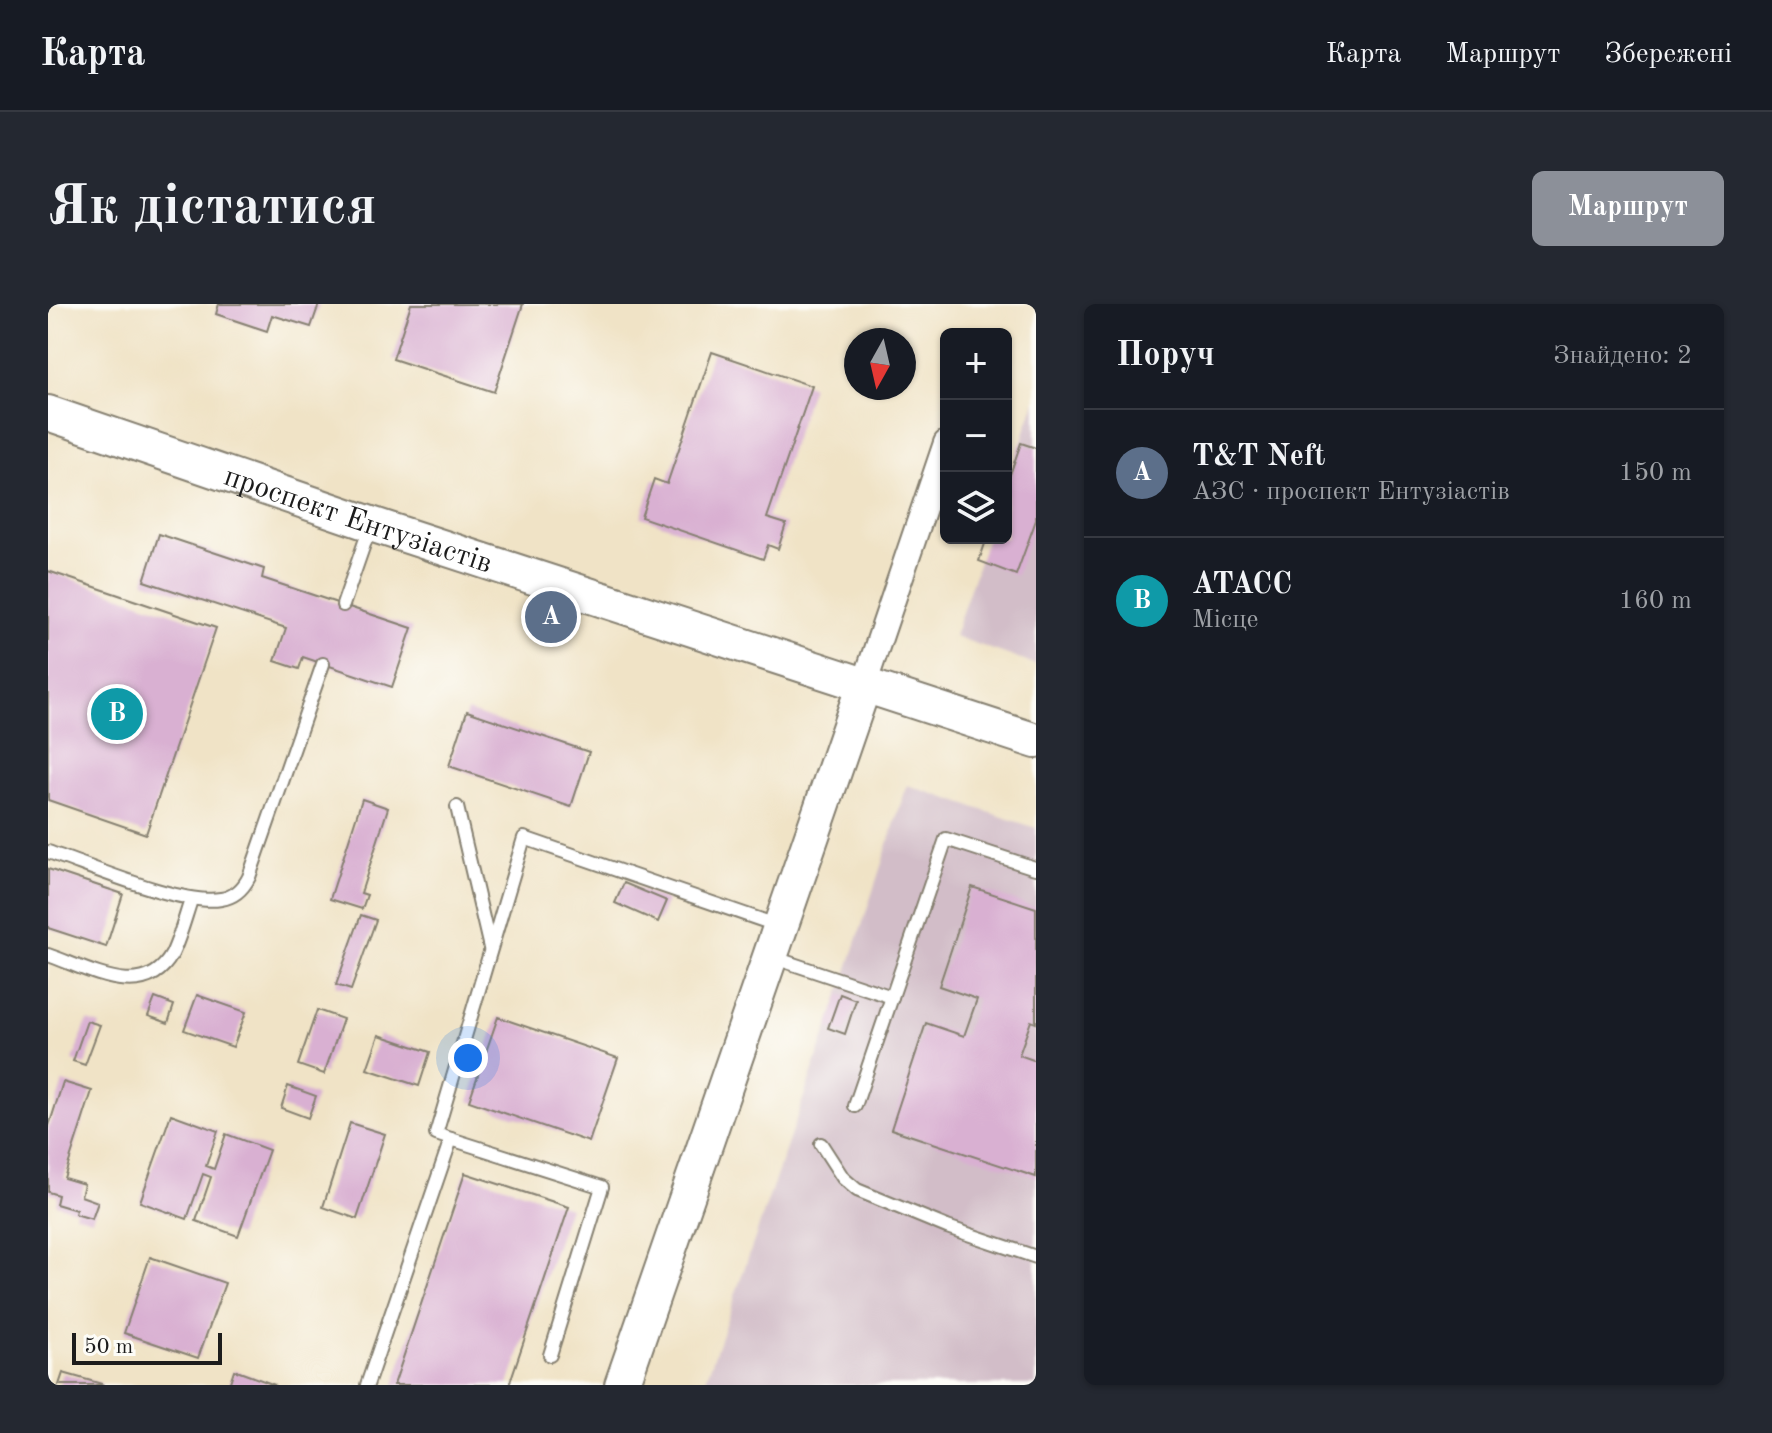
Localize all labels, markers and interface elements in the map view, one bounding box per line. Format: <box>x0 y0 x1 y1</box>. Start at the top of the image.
text: Карта <box>40 36 146 74</box>
text: Карта <box>1326 41 1401 69</box>
text: Маршрут <box>1445 41 1560 69</box>
text: Збережені <box>1604 41 1732 69</box>
button: Маршрут <box>1532 171 1724 246</box>
text: Як дістатися <box>48 180 377 236</box>
north arrow <box>844 328 916 400</box>
map controls <box>940 328 1012 544</box>
button: + <box>940 328 1012 400</box>
text: Поруч <box>1116 339 1215 373</box>
text: Знайдено: 2 <box>1553 343 1692 369</box>
button: − <box>940 400 1012 472</box>
text: T&T Neft <box>1192 442 1325 472</box>
text: A <box>1132 460 1152 486</box>
text: 150 m <box>1619 460 1692 486</box>
street label: проспект Ентузіастів <box>220 462 496 580</box>
button: layers <box>940 472 1012 544</box>
text: АЗС · проспект Ентузіастів <box>1192 479 1510 505</box>
text: АТАСС <box>1192 570 1292 600</box>
pin: A <box>525 587 577 647</box>
text: B <box>1133 588 1151 614</box>
text: 160 m <box>1619 588 1692 614</box>
text: Місце <box>1192 607 1258 633</box>
pin: B <box>91 684 143 744</box>
your location <box>448 1038 488 1078</box>
scale bar <box>72 1329 222 1365</box>
text: 50 m <box>84 1336 133 1358</box>

